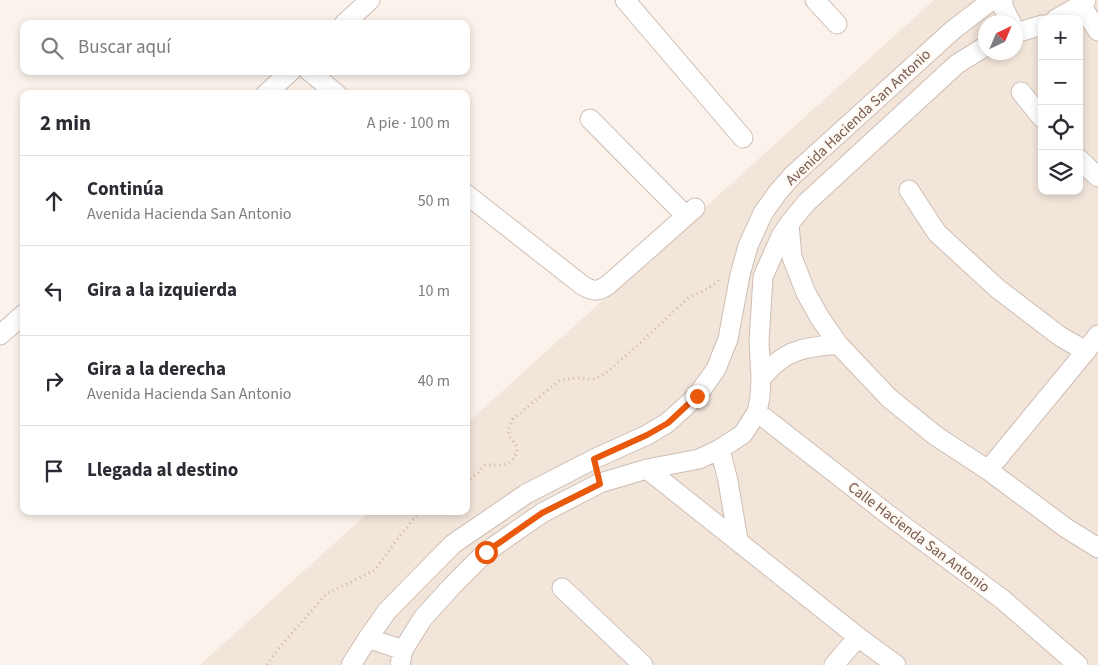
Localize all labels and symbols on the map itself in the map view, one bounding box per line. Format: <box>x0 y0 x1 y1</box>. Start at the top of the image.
north arrow <box>978 15 1023 60</box>
street label: Avenida Hacienda San Antonio <box>781 44 936 190</box>
route end <box>686 385 709 408</box>
street label: Calle Hacienda San Antonio <box>843 477 994 598</box>
route start <box>475 541 498 564</box>

